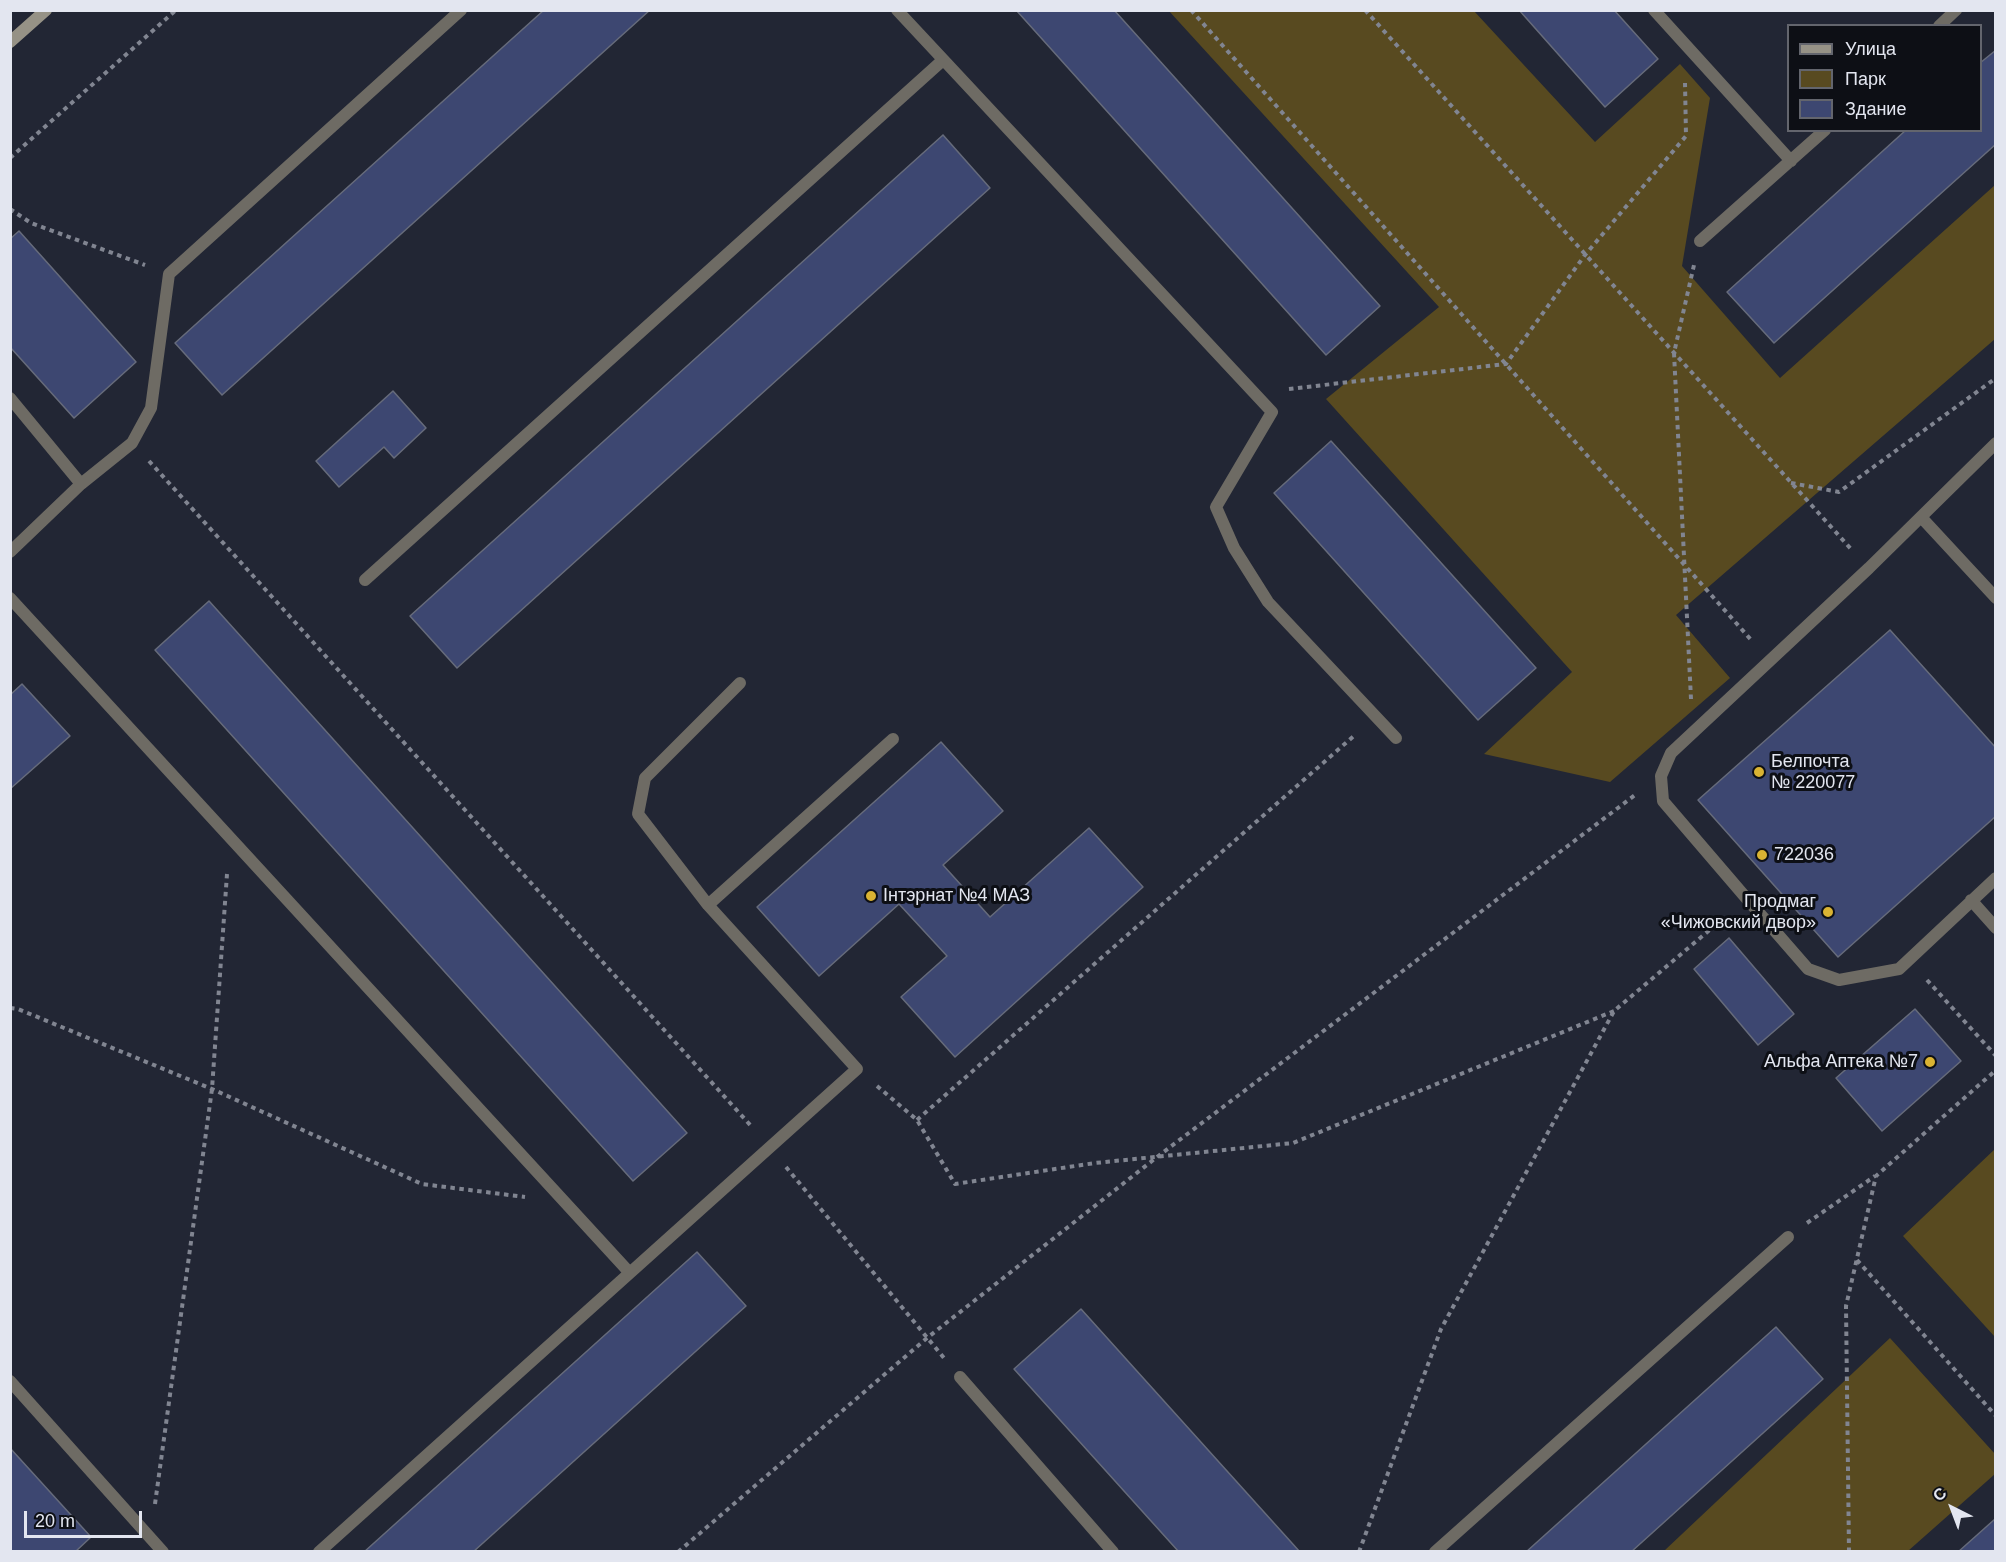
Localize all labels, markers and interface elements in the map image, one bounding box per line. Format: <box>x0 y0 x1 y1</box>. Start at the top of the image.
legend <box>1787 24 1982 132</box>
text: Улица <box>1845 39 1896 59</box>
text: Парк <box>1845 69 1886 89</box>
text: Здание <box>1845 99 1906 119</box>
place label: Белпочта № 220077 <box>1771 751 1855 794</box>
marker: Белпочта № 220077 <box>1752 765 1766 779</box>
place label: 722036 <box>1774 844 1834 866</box>
marker: 722036 <box>1755 848 1769 862</box>
place label: Інтэрнат №4 МАЗ <box>883 885 1030 907</box>
marker: Інтэрнат №4 МАЗ <box>864 889 878 903</box>
place label: Продмаг «Чижовский двор» <box>1661 891 1816 934</box>
marker: Продмаг «Чижовский двор» <box>1821 905 1835 919</box>
place label: Альфа Аптека №7 <box>1764 1051 1918 1073</box>
marker: Альфа Аптека №7 <box>1923 1055 1937 1069</box>
north arrow <box>1922 1478 1982 1538</box>
text: С <box>1930 1484 1950 1504</box>
scale bar <box>27 1499 146 1537</box>
text: 20 m <box>35 1511 75 1531</box>

